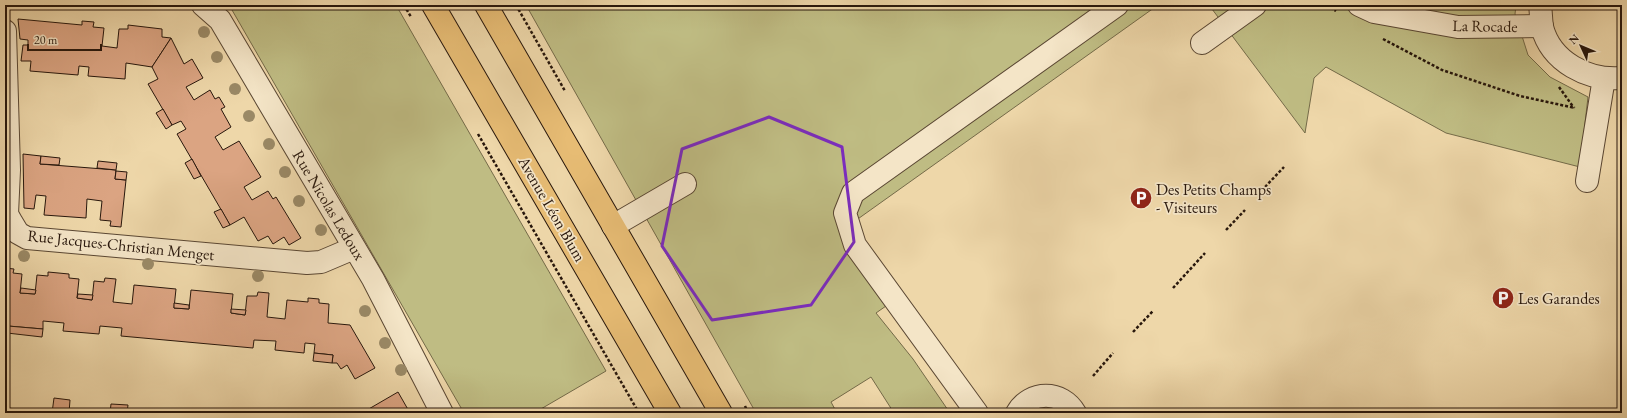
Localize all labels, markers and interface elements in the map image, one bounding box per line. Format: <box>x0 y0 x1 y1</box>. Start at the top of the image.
street label: La Rocade <box>1452 15 1518 37</box>
scale bar <box>28 26 101 52</box>
north arrow <box>1561 26 1601 66</box>
text: N <box>1566 31 1582 47</box>
text: 20 m <box>34 32 58 48</box>
street label: Rue Nicolas Ledoux <box>288 146 370 264</box>
street label: Avenue Léon Blum <box>513 152 591 266</box>
place label: Des Petits Champs - Visiteurs <box>1156 179 1271 218</box>
parking icon: Des Petits Champs - Visiteurs <box>1128 185 1154 211</box>
street label: Rue Jacques-Christian Menget <box>26 225 216 265</box>
parking icon: Les Garandes <box>1490 285 1516 311</box>
place label: Les Garandes <box>1518 288 1600 309</box>

